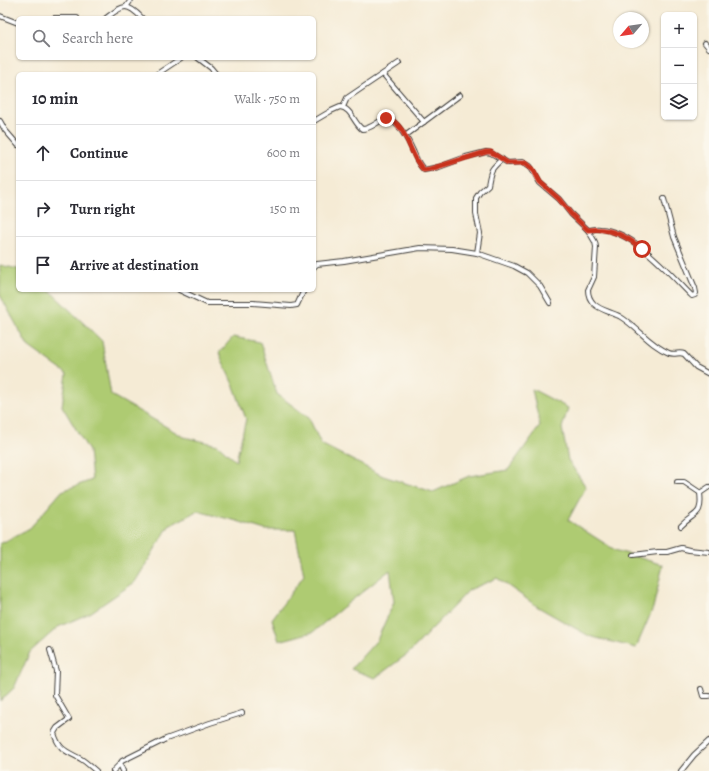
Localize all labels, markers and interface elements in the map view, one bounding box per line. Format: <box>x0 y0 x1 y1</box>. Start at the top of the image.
north arrow <box>613 12 649 48</box>
map controls <box>661 12 697 120</box>
button: + <box>661 12 697 48</box>
search box <box>16 16 316 60</box>
icon: search <box>30 27 52 49</box>
text: Search here <box>62 28 133 48</box>
button: − <box>661 48 697 84</box>
button: layers <box>661 84 697 120</box>
text: 10 min <box>32 87 78 110</box>
text: Walk · 750 m <box>234 90 300 107</box>
route end <box>377 109 395 127</box>
icon: ahead <box>32 142 54 164</box>
text: Continue <box>70 143 128 163</box>
text: 600 m <box>267 144 300 161</box>
icon: right <box>32 198 54 220</box>
text: Turn right <box>70 199 135 219</box>
text: 150 m <box>270 200 300 217</box>
route start <box>633 240 651 258</box>
icon: arrive <box>32 254 54 276</box>
text: Arrive at destination <box>70 255 199 275</box>

